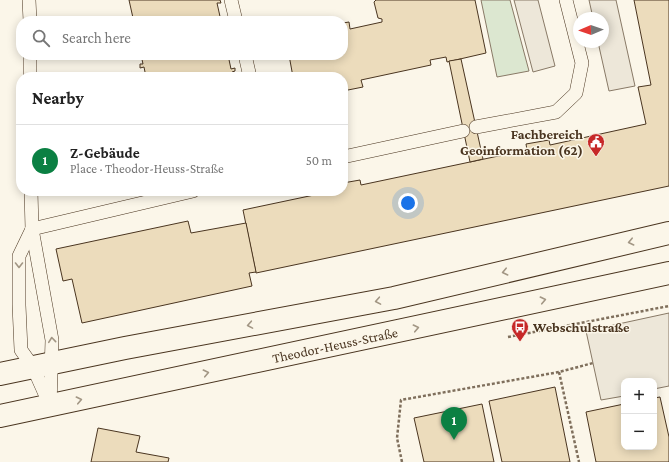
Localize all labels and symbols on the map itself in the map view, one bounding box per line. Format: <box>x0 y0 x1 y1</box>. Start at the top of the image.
north arrow <box>573 12 609 48</box>
place label: Fachbereich Geoinformation (62) <box>460 126 583 159</box>
public building icon: Fachbereich Geoinformation (62) <box>586 132 606 157</box>
your location <box>398 193 418 213</box>
one-way arrow <box>628 237 634 245</box>
one-way arrow <box>15 262 23 268</box>
one-way arrow <box>501 267 508 276</box>
one-way arrow <box>375 297 381 305</box>
one-way arrow <box>540 297 546 305</box>
bus stop icon: Webschulstraße <box>510 317 530 342</box>
place label: Webschulstraße <box>532 319 630 335</box>
one-way arrow <box>247 320 253 329</box>
street label: Theodor-Heuss-Straße <box>271 324 399 366</box>
one-way arrow <box>412 324 419 332</box>
one-way arrow <box>47 337 56 343</box>
one-way arrow <box>203 370 210 378</box>
one-way arrow <box>76 397 83 405</box>
pin: 1 <box>441 407 467 440</box>

